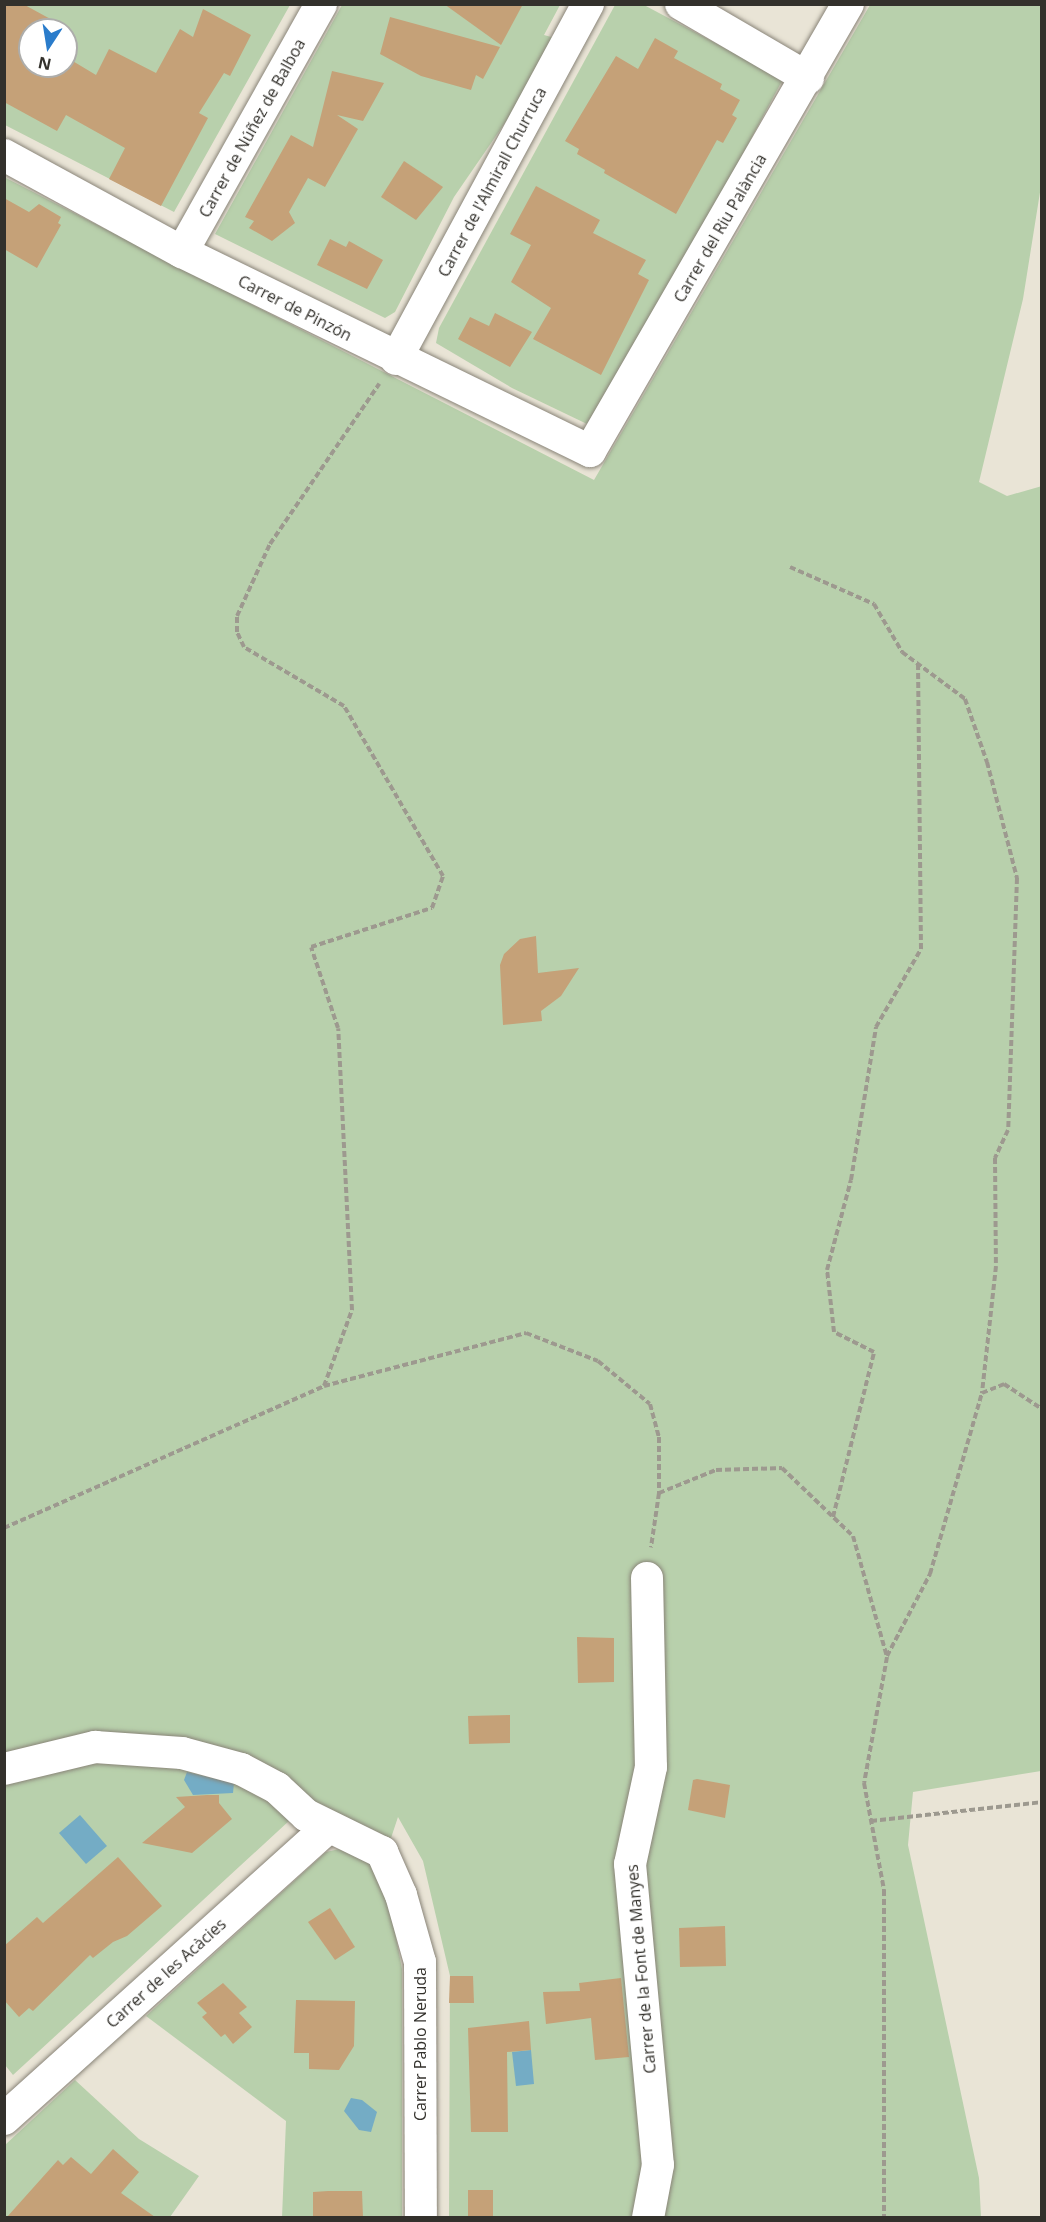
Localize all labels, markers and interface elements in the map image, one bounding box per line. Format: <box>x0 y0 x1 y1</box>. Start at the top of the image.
north arrow <box>18 18 78 78</box>
street label: Carrer de Núñez de Balboa <box>195 35 309 221</box>
text: N <box>36 52 53 76</box>
street label: Carrer de l'Almirall Churruca <box>434 84 550 280</box>
street label: Carrer del Riu Palància <box>670 150 770 306</box>
street label: Carrer de Pinzón <box>235 271 355 345</box>
street label: Carrer de la Font de Manyes <box>622 1864 660 2074</box>
street label: Carrer de les Acàcies <box>102 1914 230 2032</box>
street label: Carrer Pablo Neruda <box>410 1967 430 2121</box>

